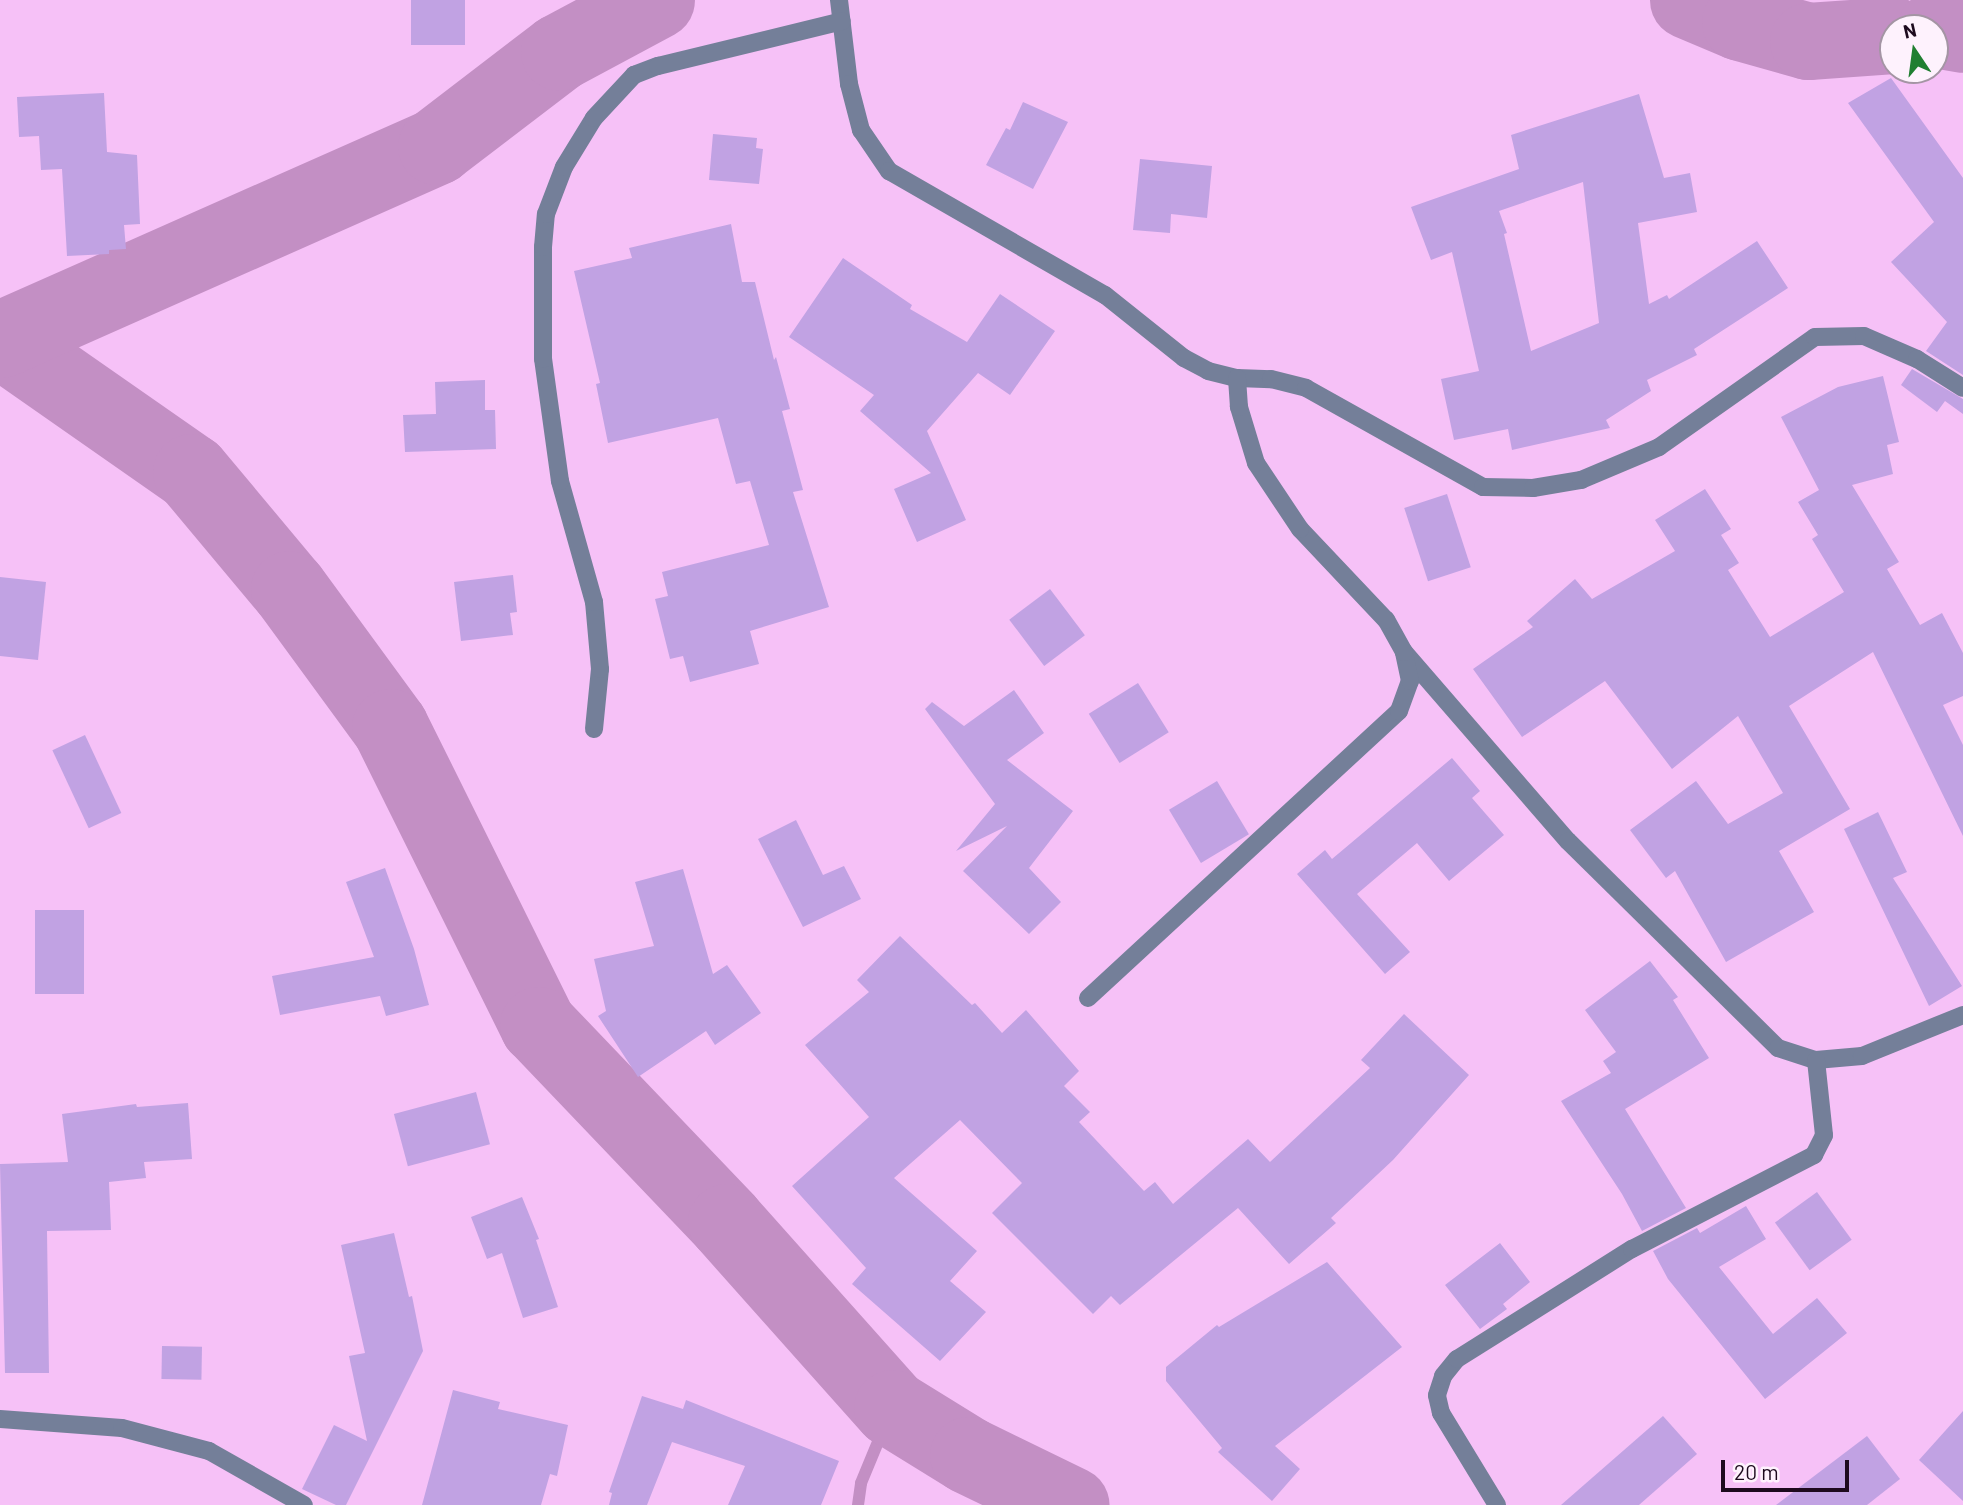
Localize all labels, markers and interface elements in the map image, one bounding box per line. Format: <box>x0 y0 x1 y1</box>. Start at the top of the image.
north arrow <box>1879 14 1949 84</box>
text: N <box>1901 17 1918 43</box>
scale bar <box>1725 1446 1853 1490</box>
text: 20 m <box>1734 1459 1779 1484</box>

